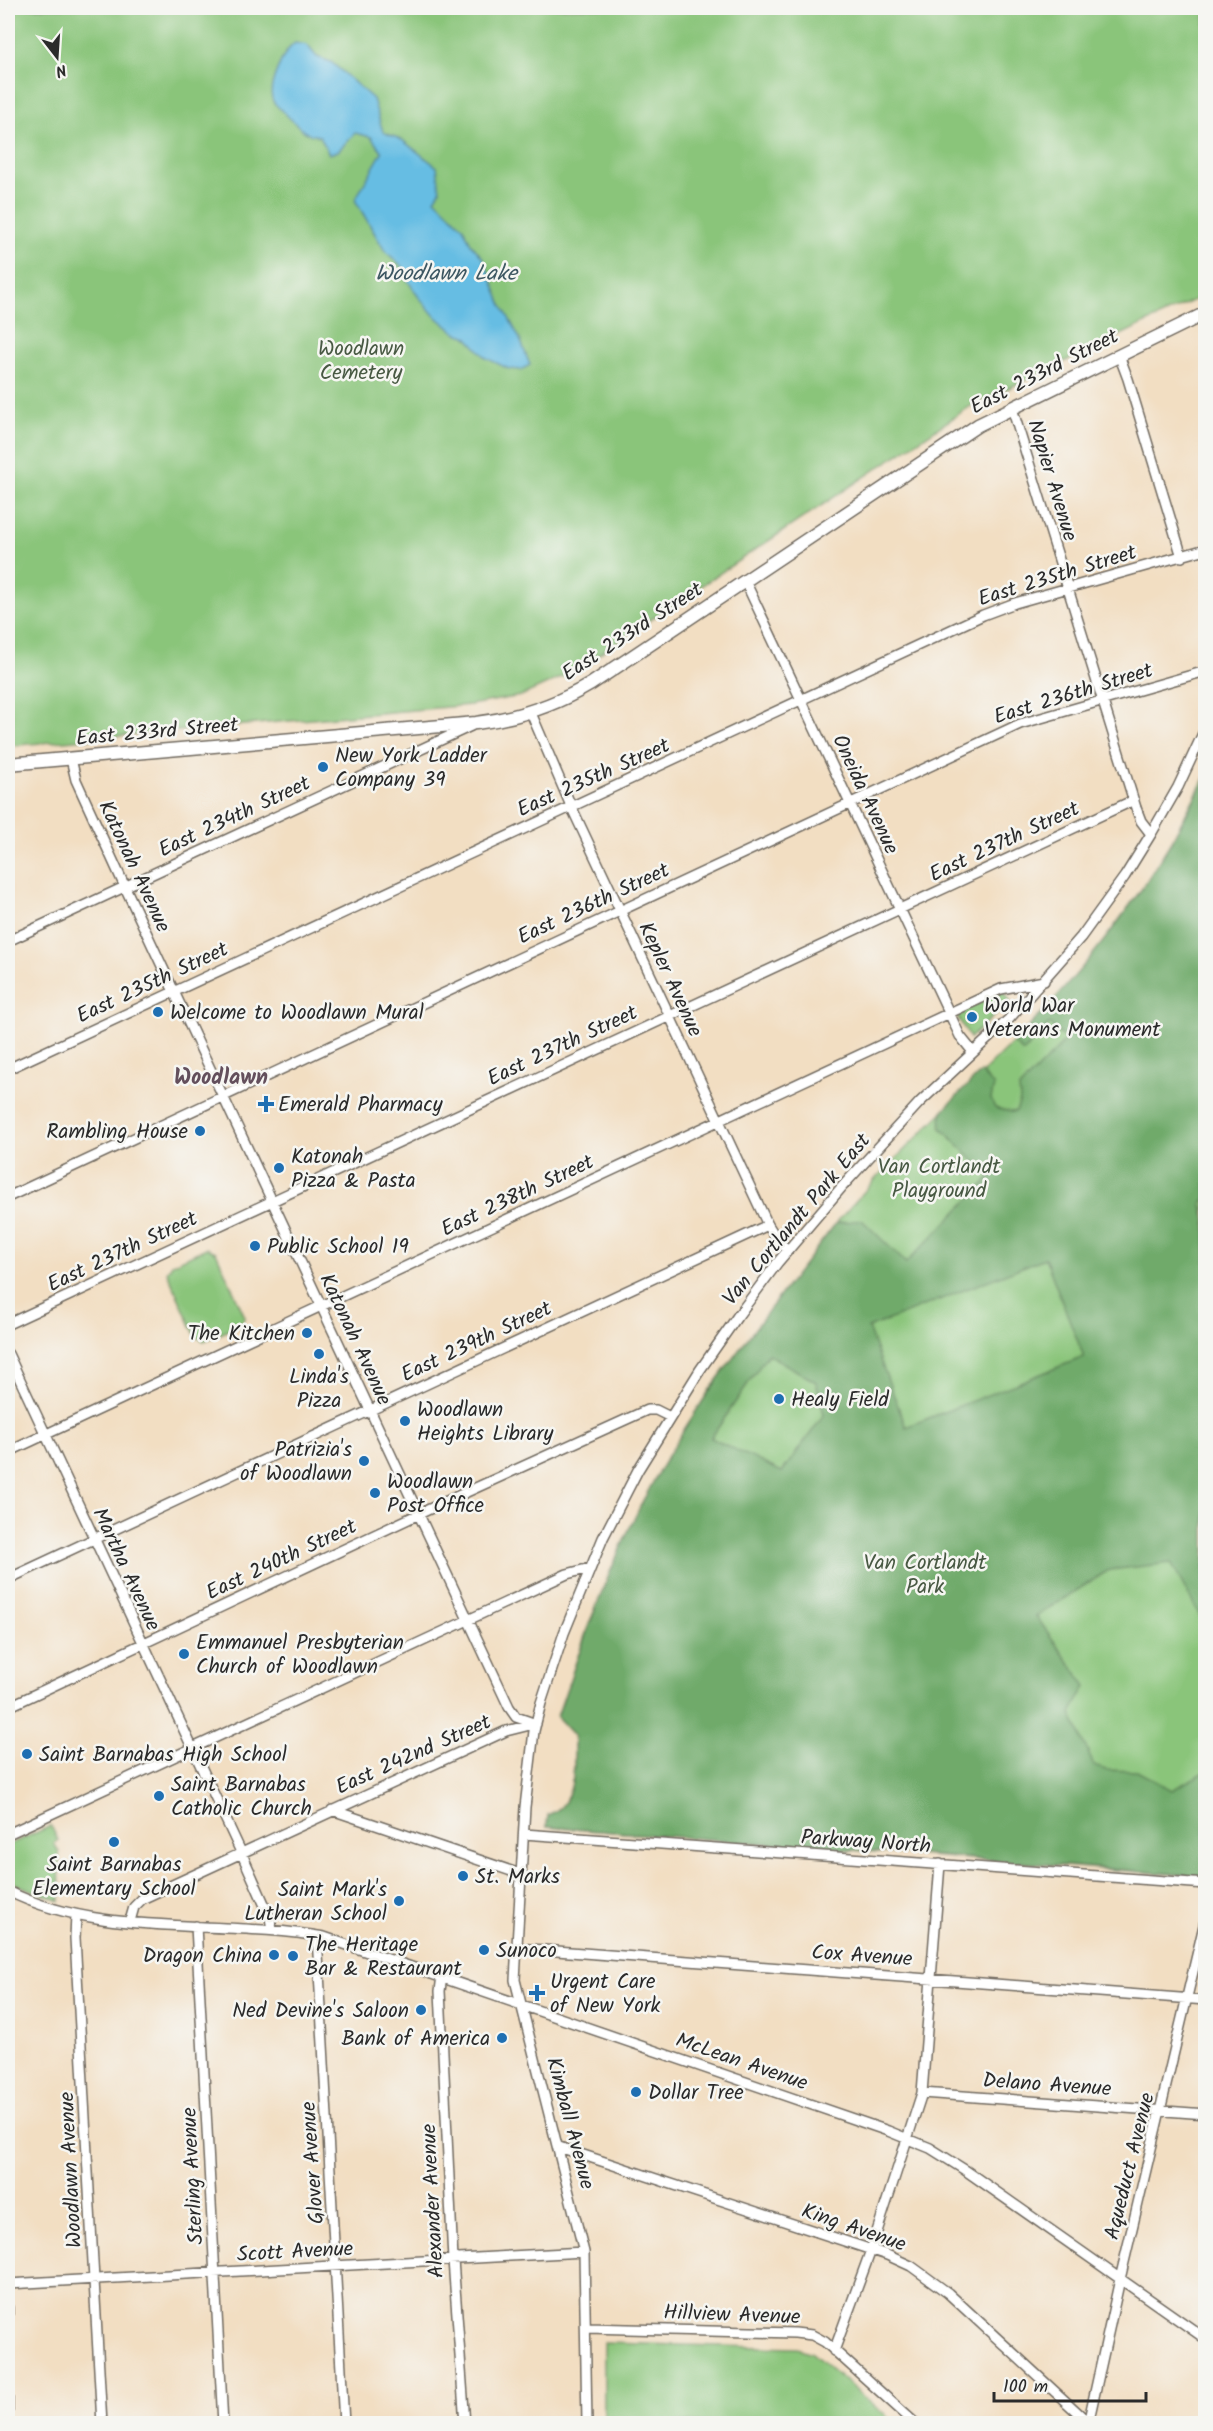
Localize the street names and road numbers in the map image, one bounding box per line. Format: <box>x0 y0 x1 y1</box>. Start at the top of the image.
street label: East 233rd Street <box>965 320 1126 424</box>
street label: Napier Avenue <box>1017 415 1086 546</box>
street label: East 235th Street <box>974 536 1142 616</box>
street label: East 233rd Street <box>556 574 711 690</box>
street label: East 236th Street <box>990 654 1158 734</box>
street label: East 233rd Street <box>75 709 241 756</box>
street label: Oneida Avenue <box>822 729 907 861</box>
street label: East 235th Street <box>512 730 676 827</box>
street label: East 234th Street <box>153 767 317 867</box>
street label: East 237th Street <box>924 793 1086 892</box>
street label: Katonah Avenue <box>89 795 179 939</box>
street label: East 236th Street <box>512 854 676 954</box>
street label: Kepler Avenue <box>629 917 711 1043</box>
street label: East 235th Street <box>71 933 235 1033</box>
street label: East 237th Street <box>482 997 644 1096</box>
street label: Van Cortlandt Park East <box>715 1126 880 1314</box>
street label: East 238th Street <box>436 1146 600 1246</box>
street label: East 237th Street <box>42 1203 204 1302</box>
street label: Katonah Avenue <box>310 1268 400 1412</box>
street label: East 239th Street <box>396 1293 558 1392</box>
street label: Martha Avenue <box>83 1502 169 1637</box>
street label: East 240th Street <box>201 1511 363 1610</box>
street label: East 242nd Street <box>331 1706 497 1804</box>
street label: Parkway North <box>800 1821 932 1864</box>
street label: Cox Avenue <box>810 1937 914 1977</box>
street label: McLean Avenue <box>671 2024 813 2101</box>
street label: Kimball Avenue <box>536 2054 603 2194</box>
street label: Delano Avenue <box>981 2065 1113 2106</box>
street label: Aqueduct Avenue <box>1096 2089 1165 2243</box>
street label: Woodlawn Avenue <box>51 2090 92 2249</box>
street label: Glover Avenue <box>293 2100 334 2225</box>
street label: Sterling Avenue <box>173 2106 214 2245</box>
street label: Alexander Avenue <box>413 2122 454 2279</box>
street label: King Avenue <box>797 2195 911 2262</box>
street label: Scott Avenue <box>236 2233 355 2272</box>
street label: Hillview Avenue <box>663 2297 802 2334</box>

